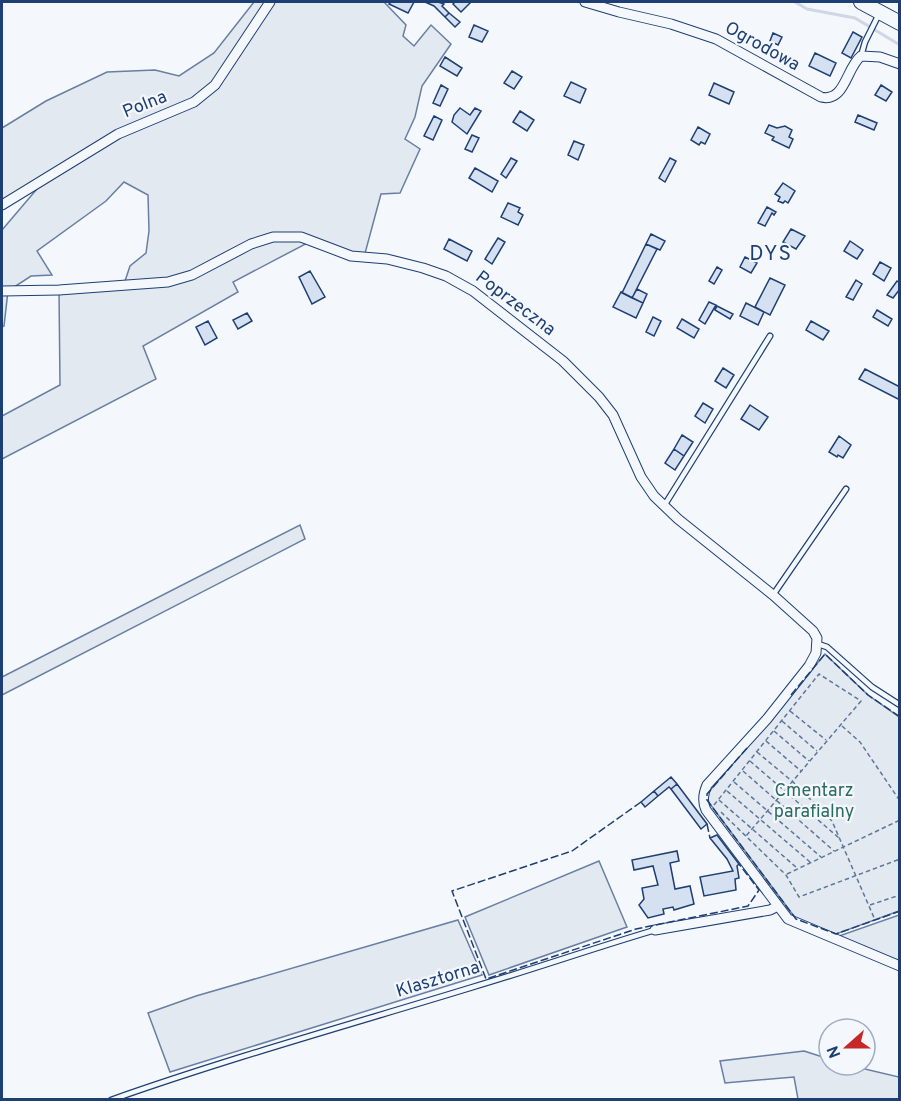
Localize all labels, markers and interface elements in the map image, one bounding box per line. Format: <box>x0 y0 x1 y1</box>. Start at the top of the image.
street label: Ogrodowa <box>720 17 804 77</box>
street label: Polna <box>119 86 171 124</box>
district label: DYS <box>749 241 793 268</box>
street label: Poprzeczna <box>470 266 560 342</box>
park label: Cmentarz parafialny <box>774 780 854 824</box>
street label: Klasztorna <box>393 956 483 1004</box>
north arrow <box>817 1017 877 1077</box>
text: N <box>823 1043 846 1061</box>

